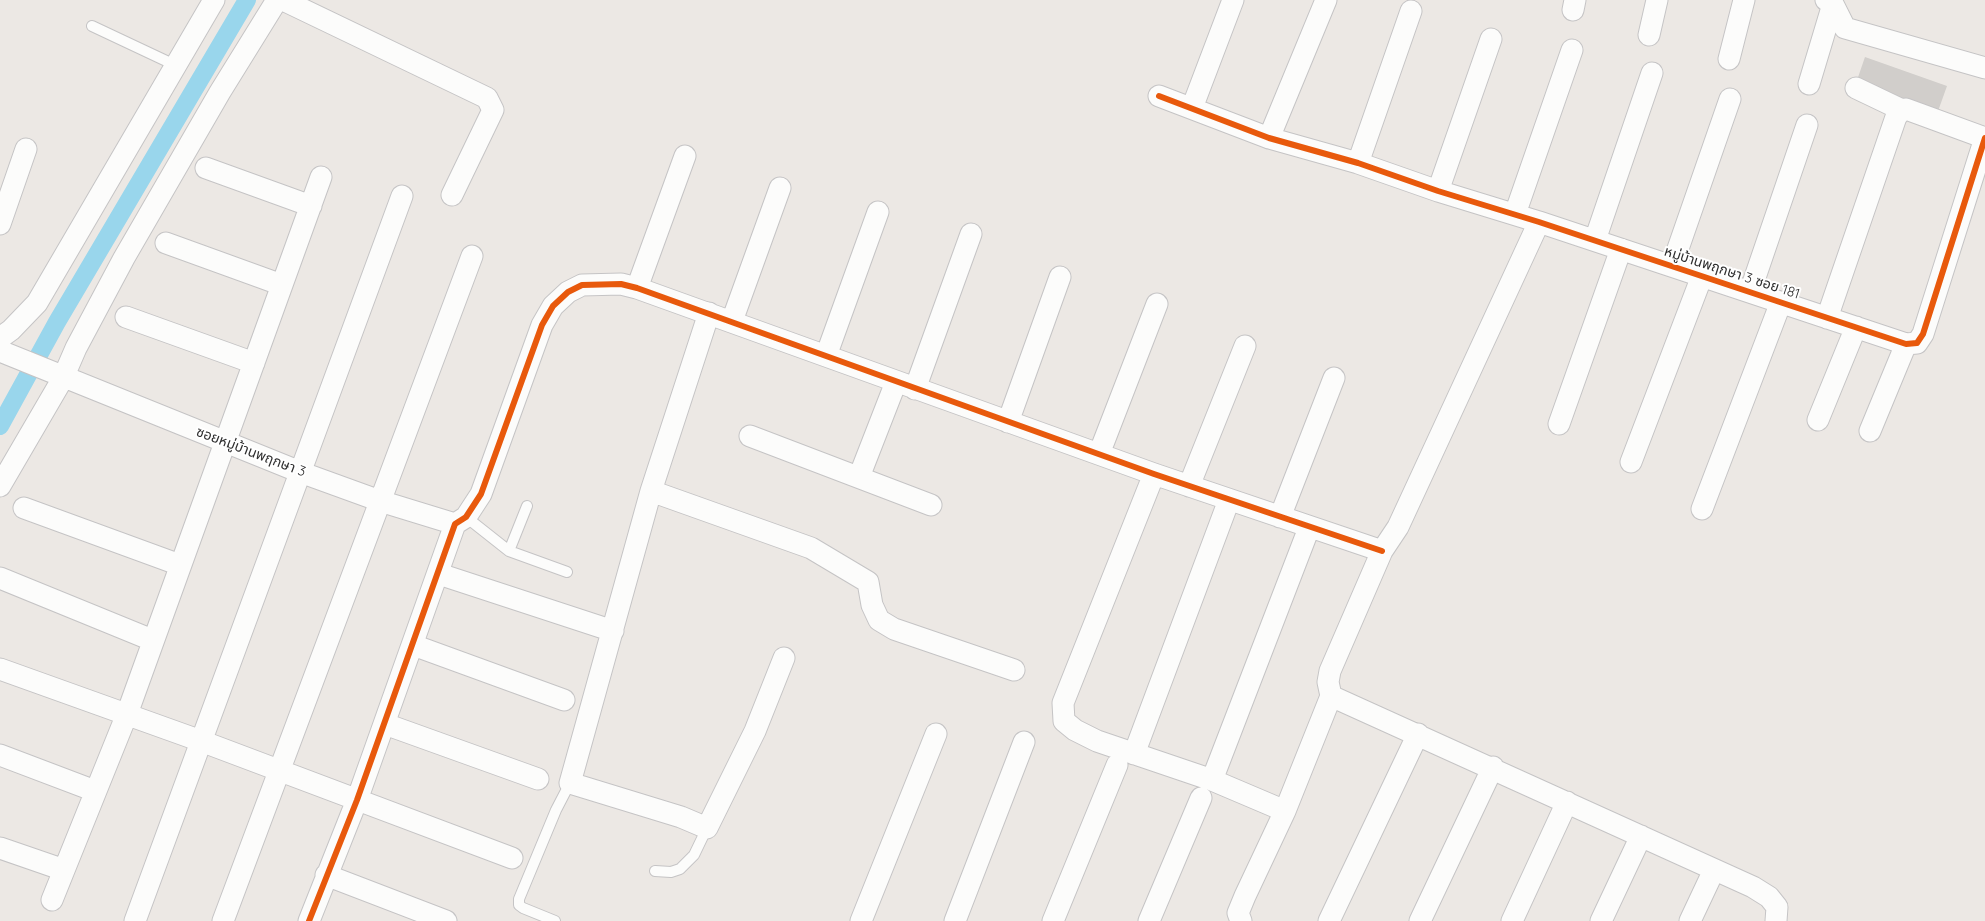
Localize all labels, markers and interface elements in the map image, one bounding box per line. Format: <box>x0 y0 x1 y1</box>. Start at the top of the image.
street label: หมู่บ้านพฤกษา 3 ซอย 181 <box>1662 243 1802 303</box>
street label: ซอยหมู่บ้านพฤกษา 3 <box>194 423 308 481</box>

